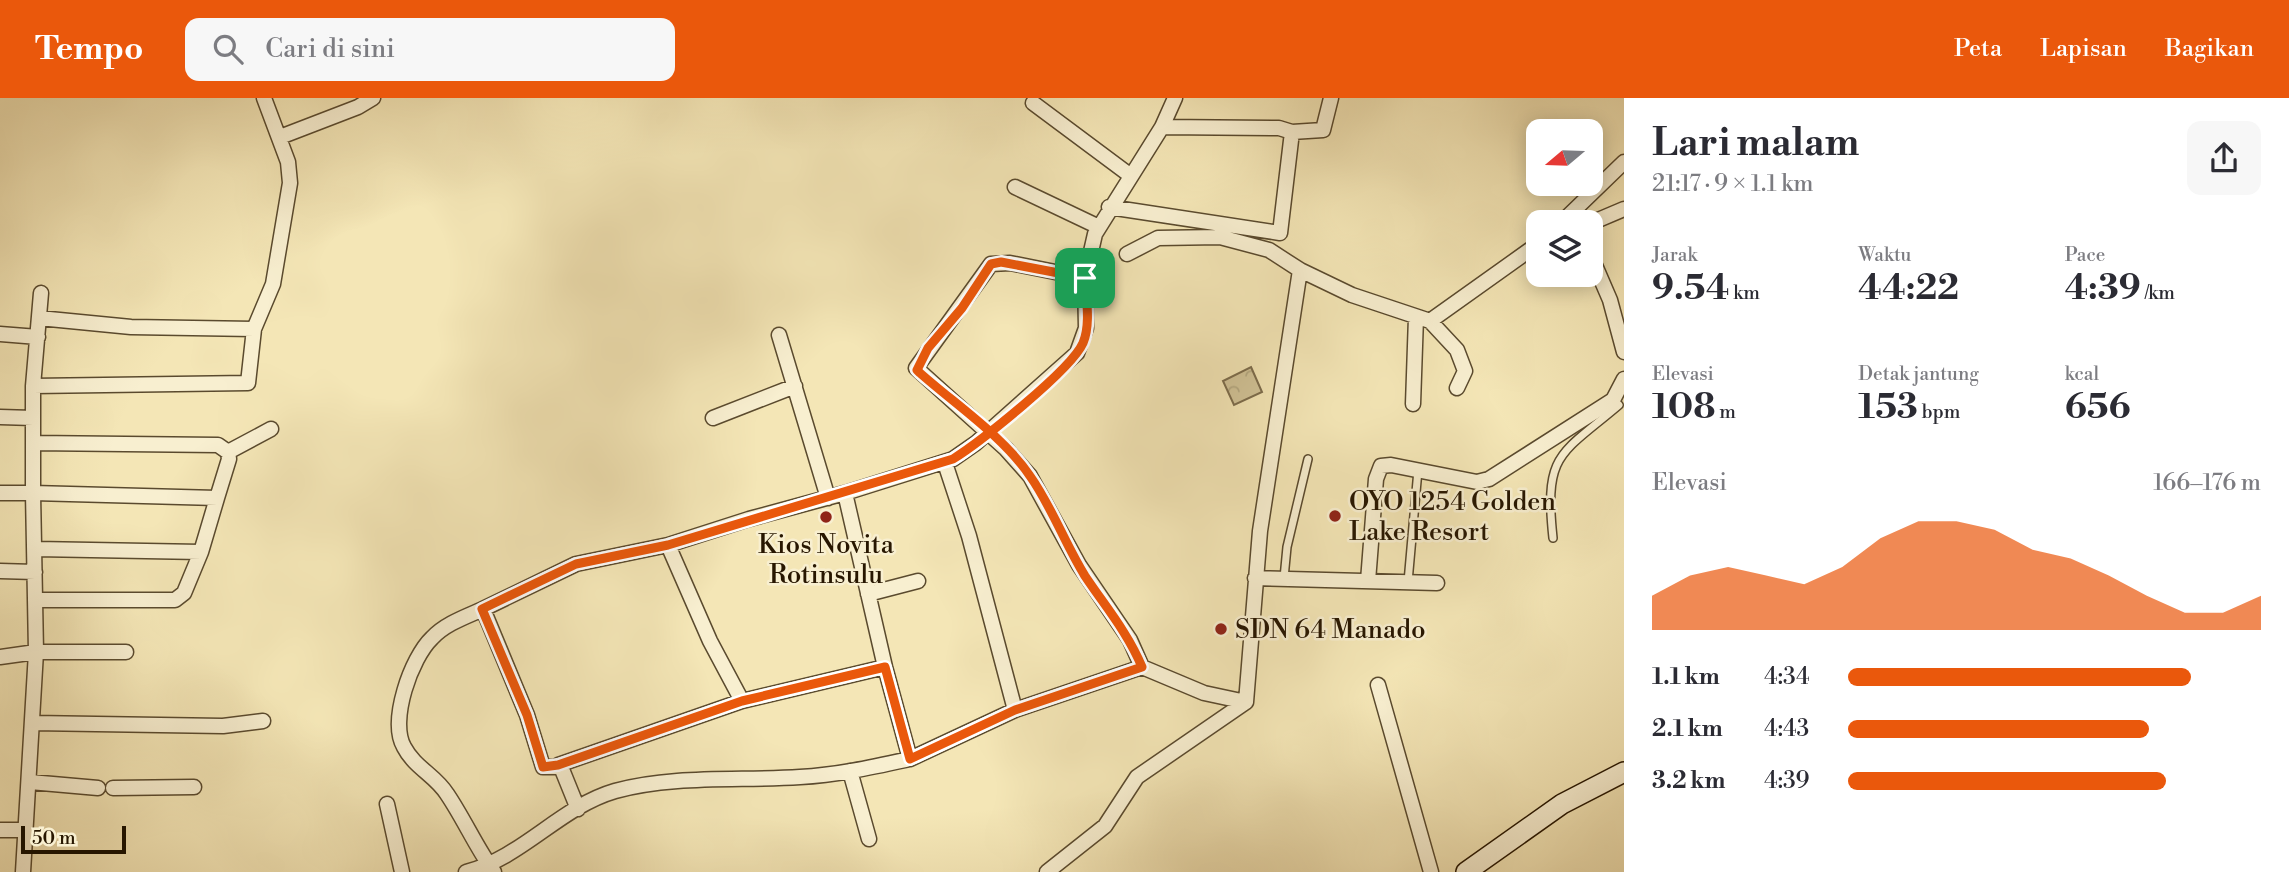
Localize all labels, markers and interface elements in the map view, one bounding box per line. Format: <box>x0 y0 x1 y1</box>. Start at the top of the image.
search box <box>185 18 675 81</box>
text: Tempo <box>35 29 143 70</box>
icon: search <box>209 30 247 68</box>
text: Cari di sini <box>265 33 395 65</box>
text: Peta <box>1954 34 2002 64</box>
text: Lapisan <box>2040 34 2127 64</box>
text: Bagikan <box>2165 34 2254 64</box>
north arrow <box>1526 119 1603 196</box>
map controls <box>1526 119 1603 287</box>
text: Lari malam <box>1652 120 1859 167</box>
button: share <box>2187 121 2261 195</box>
text: 21:17 · 9 × 1.1 km <box>1652 170 1813 198</box>
button: layers <box>1526 210 1603 287</box>
text: Jarak <box>1652 243 1697 267</box>
text: Waktu <box>1858 243 1911 267</box>
text: Pace <box>2065 243 2105 267</box>
pin <box>1055 248 1115 308</box>
icon: arrive <box>1066 259 1104 297</box>
text: 9.54 <box>1652 267 1729 310</box>
text: 44:22 <box>1858 267 1959 310</box>
text: 4:39 <box>2065 267 2141 310</box>
text: km <box>1729 281 1760 305</box>
text: /km <box>2141 281 2175 305</box>
text: Elevasi <box>1652 362 1714 386</box>
text: Detak jantung <box>1858 362 1979 386</box>
text: kcal <box>2065 362 2099 386</box>
text: 108 <box>1652 386 1715 429</box>
text: 153 <box>1858 386 1918 429</box>
text: 656 <box>2065 386 2130 429</box>
text: m <box>1715 400 1736 424</box>
text: bpm <box>1918 400 1960 424</box>
text: Elevasi <box>1652 469 1727 497</box>
text: 166–176 m <box>2153 469 2261 497</box>
place label: OYO 1254 Golden Lake Resort <box>1349 486 1556 548</box>
marker: OYO 1254 Golden Lake Resort <box>1327 508 1343 524</box>
marker: Kios Novita Rotinsulu <box>818 509 834 525</box>
place label: Kios Novita Rotinsulu <box>758 529 895 591</box>
place label: SDN 64 Manado <box>1235 614 1426 646</box>
marker: SDN 64 Manado <box>1213 621 1229 637</box>
text: 1.1 km <box>1652 663 1720 691</box>
text: 4:34 <box>1764 663 1810 691</box>
text: 2.1 km <box>1652 715 1723 743</box>
text: 4:43 <box>1764 715 1809 743</box>
text: 3.2 km <box>1652 767 1725 795</box>
text: 4:39 <box>1764 767 1810 795</box>
scale bar <box>21 823 126 855</box>
text: 50 m <box>32 826 76 850</box>

